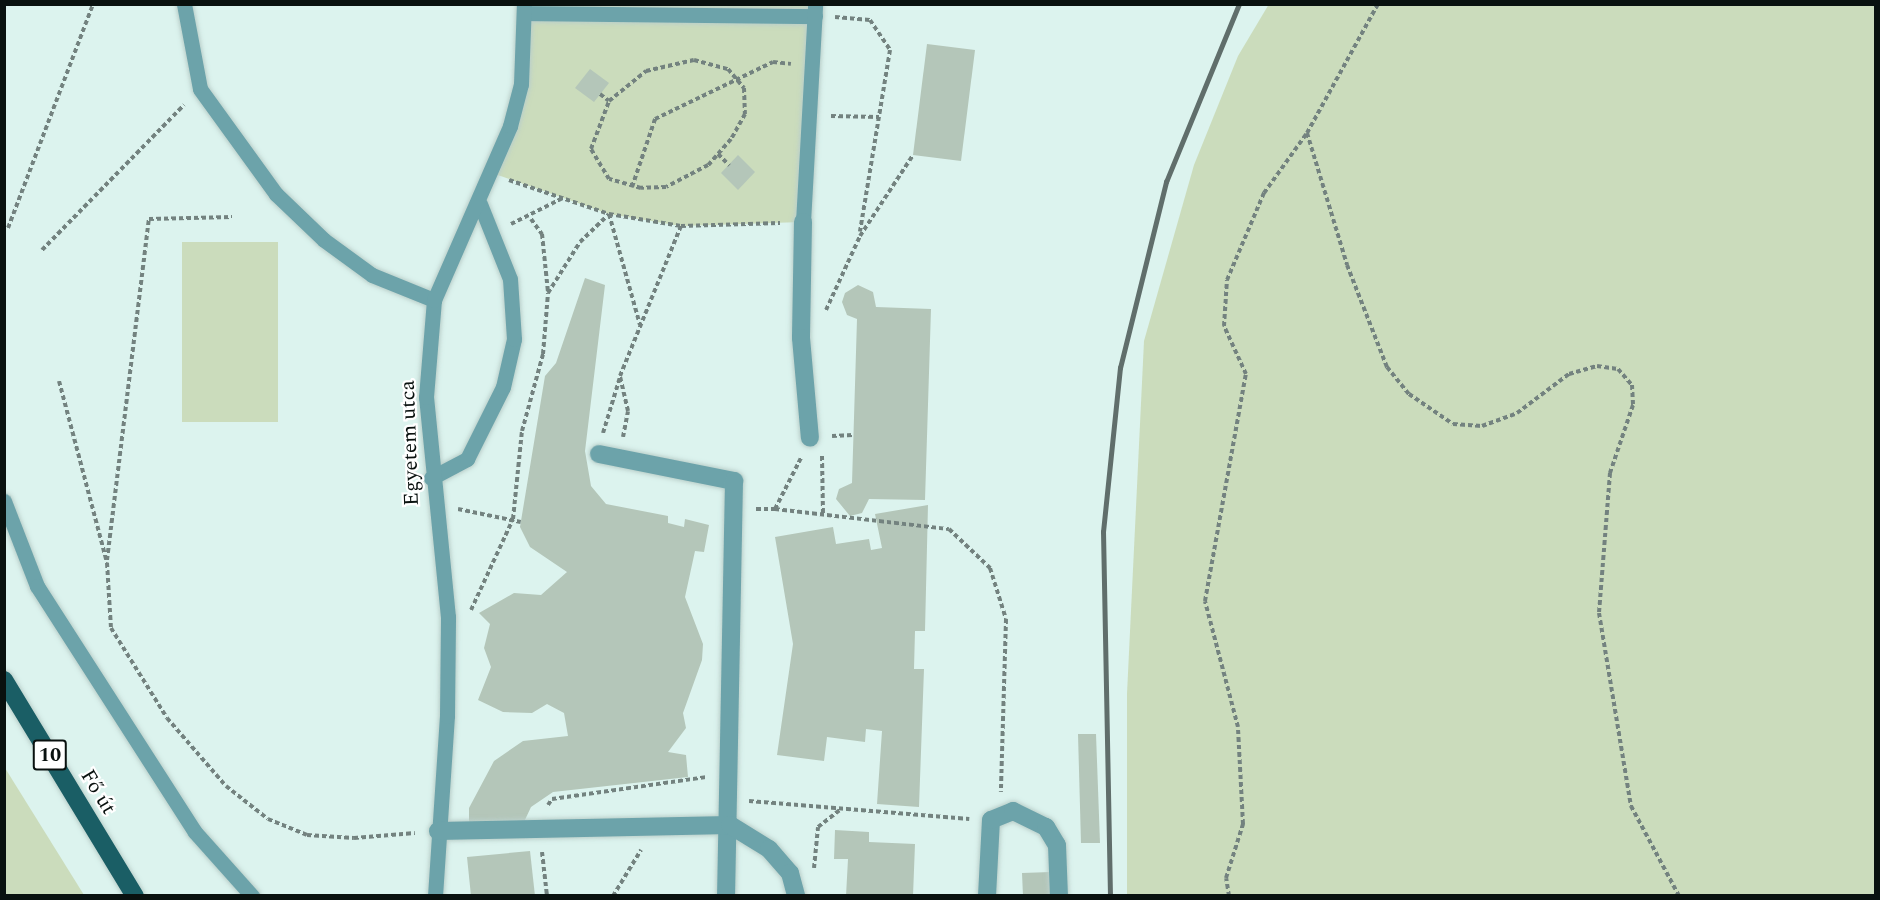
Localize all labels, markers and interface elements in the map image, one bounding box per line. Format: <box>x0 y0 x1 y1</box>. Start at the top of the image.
street label: Egyetem utca <box>395 380 425 506</box>
road number: 10 <box>32 738 68 772</box>
street label: Fő út <box>75 765 121 819</box>

